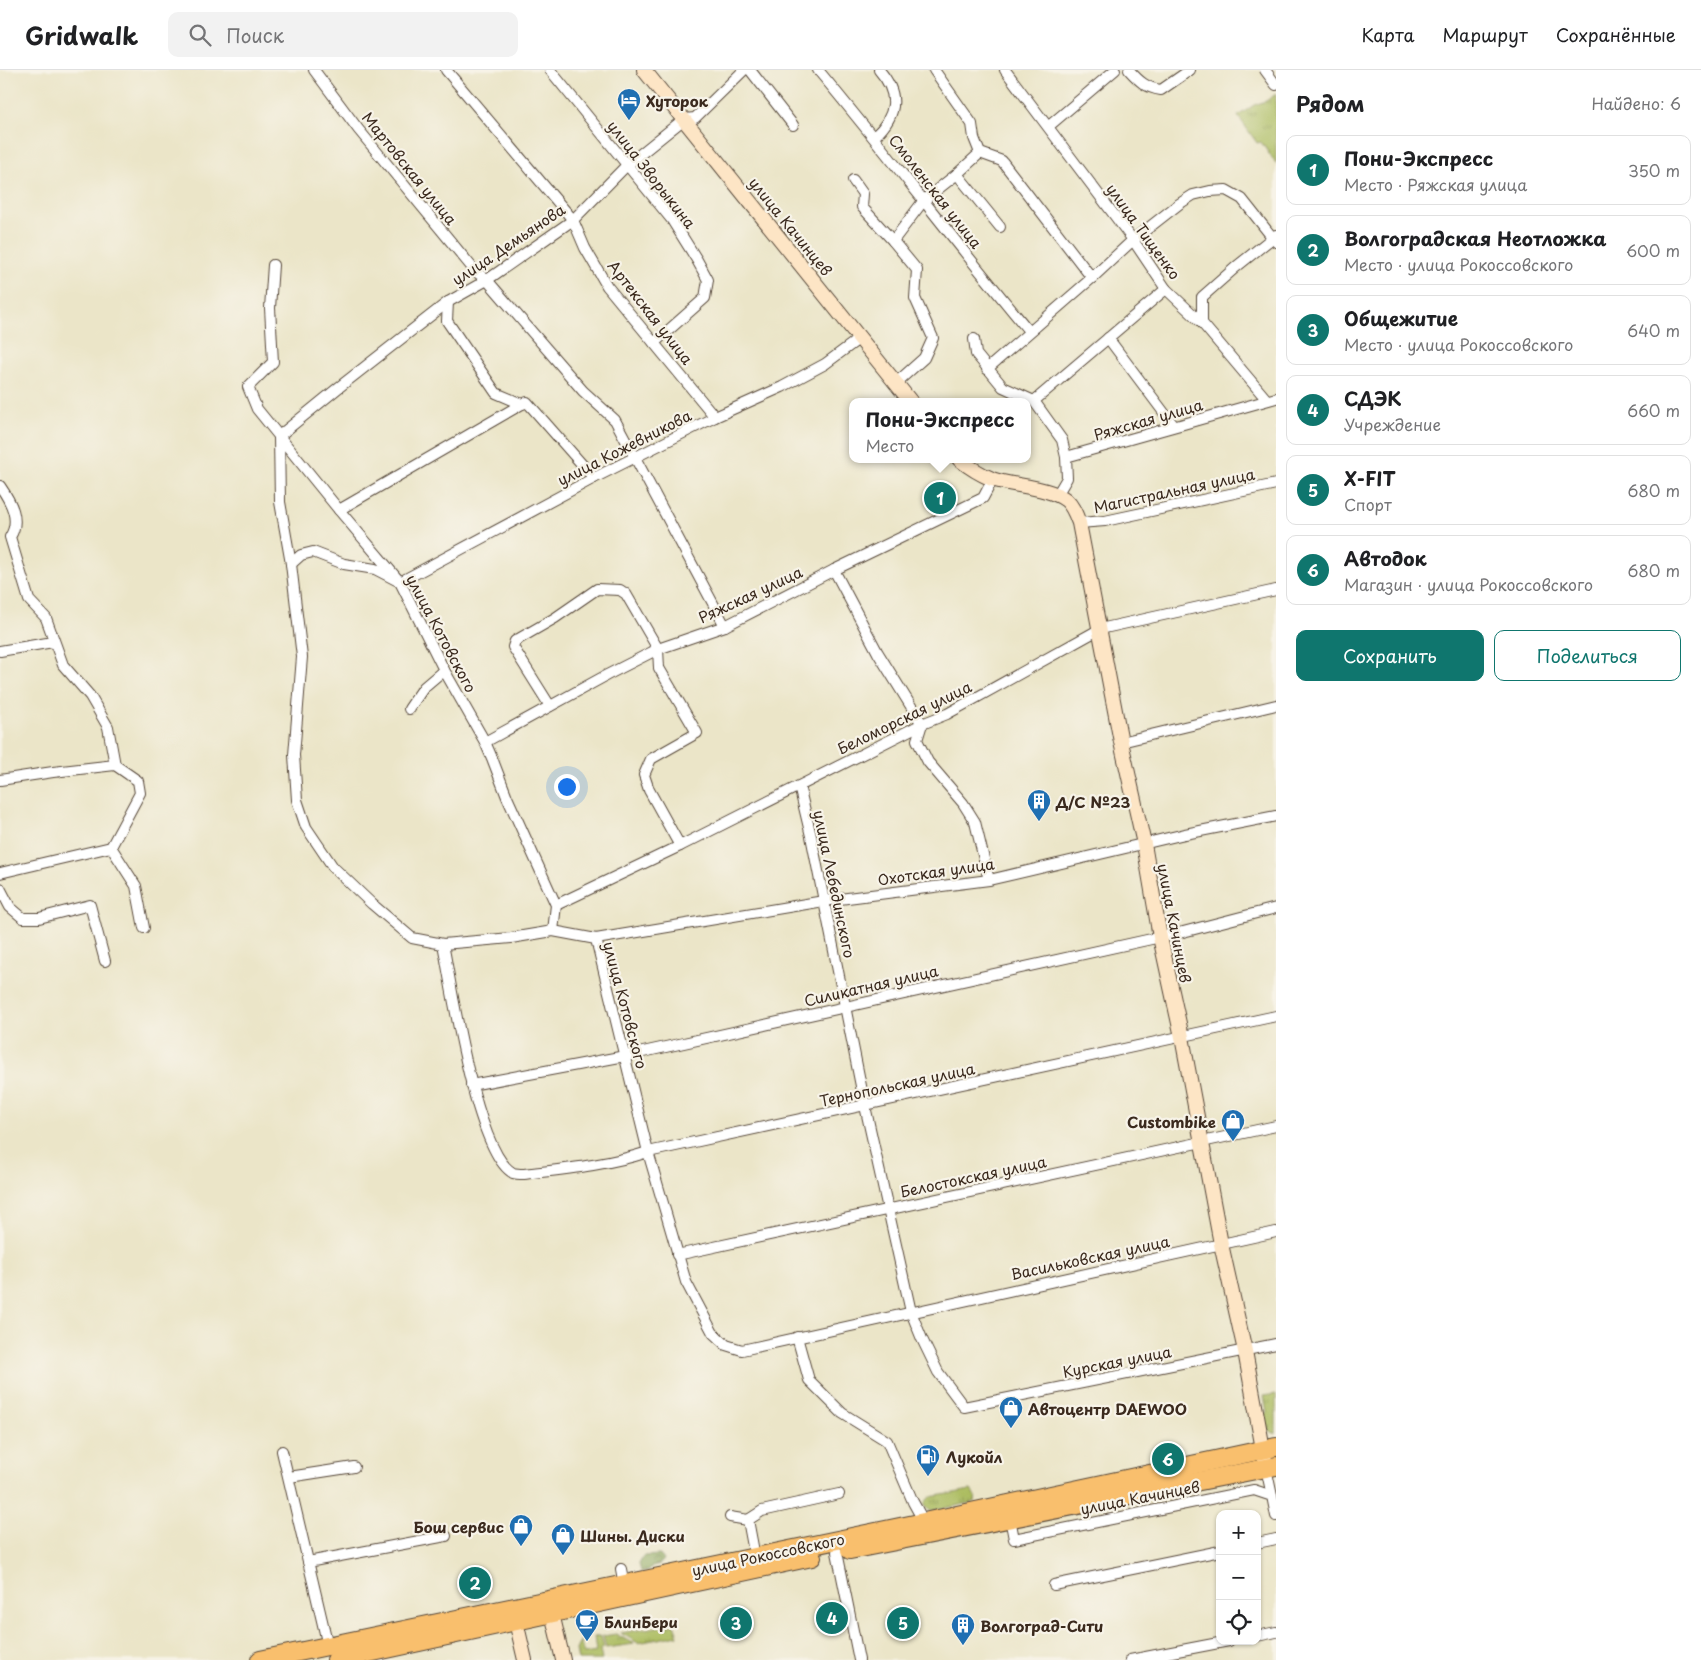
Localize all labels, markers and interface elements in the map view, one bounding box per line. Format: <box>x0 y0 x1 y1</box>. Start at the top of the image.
search box <box>168 12 518 57</box>
text: Gridwalk <box>25 17 138 53</box>
icon: search <box>186 21 214 49</box>
text: Поиск <box>226 21 284 49</box>
text: Карта <box>1362 21 1414 48</box>
text: Маршрут <box>1442 21 1528 48</box>
text: Сохранённые <box>1556 21 1676 48</box>
hotel icon: Хуторок <box>616 87 642 121</box>
text: Рядом <box>1296 87 1364 119</box>
place label: Хуторок <box>646 89 709 112</box>
text: Найдено: 6 <box>1591 91 1681 115</box>
street label: Мартовская улица <box>357 107 463 230</box>
street label: улица Зворыкина <box>602 115 702 233</box>
street label: Смоленская улица <box>884 129 988 254</box>
text: Пони-Экспресс <box>1344 144 1493 172</box>
text: 1 <box>1309 158 1317 182</box>
text: 350 m <box>1628 158 1680 182</box>
street label: улица Качинцев <box>744 172 838 281</box>
text: Место · Ряжская улица <box>1344 172 1527 196</box>
street label: улица Тищенко <box>1101 178 1187 284</box>
street label: улица Демьянова <box>447 197 570 290</box>
text: Волгоградская Неотложка <box>1344 224 1606 252</box>
text: 2 <box>1307 238 1319 262</box>
text: 600 m <box>1626 238 1680 262</box>
text: Место · улица Рокоссовского <box>1344 252 1573 276</box>
street label: Артекская улица <box>603 255 699 369</box>
text: Общежитие <box>1344 304 1458 332</box>
text: 3 <box>1308 318 1318 342</box>
text: 640 m <box>1627 318 1680 342</box>
text: Место · улица Рокоссовского <box>1344 332 1573 356</box>
text: СДЭК <box>1344 384 1401 412</box>
street label: Ряжская улица <box>1091 392 1206 446</box>
popup <box>849 398 1031 463</box>
text: 4 <box>1308 398 1318 422</box>
text: 660 m <box>1627 398 1680 422</box>
street label: улица Кожевникова <box>553 403 696 491</box>
text: Пони-Экспресс <box>865 405 1015 433</box>
text: Учреждение <box>1344 412 1441 436</box>
text: Место <box>865 433 914 457</box>
street label: Магистральная улица <box>1091 462 1257 518</box>
text: X-FIT <box>1344 464 1395 492</box>
text: 5 <box>1308 478 1318 502</box>
text: 680 m <box>1627 478 1680 502</box>
pin: 1 <box>924 479 956 517</box>
text: Спорт <box>1344 492 1392 516</box>
text: Автодок <box>1344 544 1427 572</box>
text: 6 <box>1307 558 1319 582</box>
text: 680 m <box>1627 558 1680 582</box>
street label: Ряжская улица <box>694 560 806 628</box>
street label: улица Котовского <box>401 570 483 696</box>
text: Магазин · улица Рокоссовского <box>1344 572 1593 596</box>
button: Сохранить <box>1296 630 1484 681</box>
button: Поделиться <box>1494 630 1681 681</box>
street label: Беломорская улица <box>833 674 976 760</box>
your location <box>554 774 580 800</box>
building icon: Д/С №23 <box>1026 788 1052 822</box>
place label: Д/С №23 <box>1055 790 1130 813</box>
street label: улица Лебединского <box>808 808 862 960</box>
street label: Охотская улица <box>876 851 996 891</box>
street label: улица Качинцев <box>1152 861 1198 985</box>
street label: улица Котовского <box>598 939 654 1071</box>
street label: Силикатная улица <box>802 958 941 1012</box>
street label: Тернопольская улица <box>817 1056 977 1112</box>
shop icon: Custombike <box>1220 1108 1246 1142</box>
place label: Custombike <box>1127 1110 1216 1133</box>
street label: Белостокская улица <box>898 1149 1049 1203</box>
street label: Васильковская улица <box>1009 1229 1172 1285</box>
street label: Курская улица <box>1061 1339 1174 1383</box>
shop icon: Автоцентр DAEWOO <box>998 1395 1024 1429</box>
place label: Автоцентр DAEWOO <box>1028 1397 1187 1420</box>
pin: 6 <box>1152 1440 1184 1478</box>
fuel station icon: Лукойл <box>915 1443 941 1477</box>
place label: Лукойл <box>946 1445 1002 1468</box>
street label: улица Качинцев <box>1078 1474 1202 1520</box>
map controls <box>1216 1510 1261 1645</box>
button: + <box>1216 1510 1261 1555</box>
shop icon: Бош сервис <box>508 1513 534 1547</box>
place label: Бош сервис <box>414 1515 504 1538</box>
shop icon: Шины. Диски <box>550 1522 576 1556</box>
place label: Шины. Диски <box>580 1524 685 1547</box>
street label: улица Рокоссовского <box>689 1527 847 1581</box>
button: − <box>1216 1555 1261 1600</box>
pin: 2 <box>459 1564 491 1602</box>
pin: 4 <box>816 1599 848 1637</box>
button: locate <box>1216 1600 1261 1645</box>
pin: 3 <box>720 1604 752 1642</box>
pin: 5 <box>887 1604 919 1642</box>
cafe icon: БлинБери <box>574 1608 600 1642</box>
place label: БлинБери <box>604 1610 678 1633</box>
building icon: Волгоград-Сити <box>950 1612 976 1646</box>
place label: Волгоград-Сити <box>980 1614 1104 1637</box>

